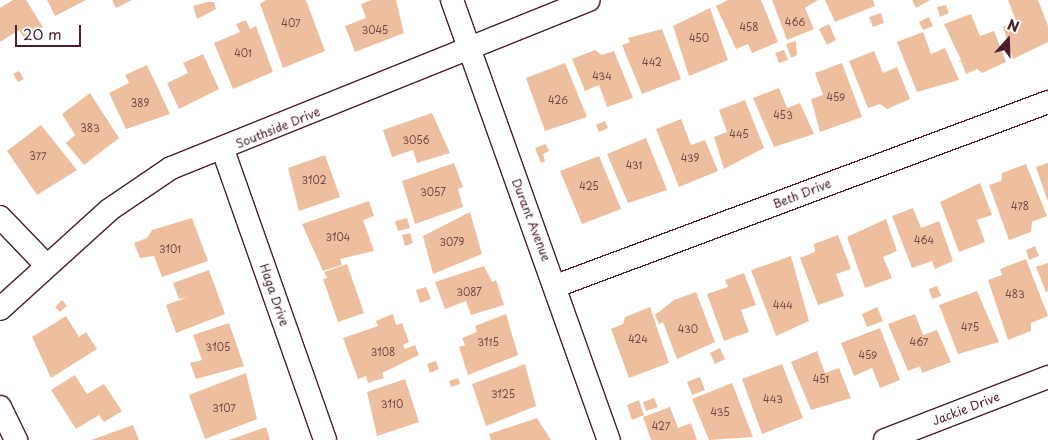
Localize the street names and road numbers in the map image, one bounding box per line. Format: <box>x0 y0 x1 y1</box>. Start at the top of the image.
street label: Southside Drive <box>234 105 322 151</box>
street label: Beth Drive <box>771 176 833 212</box>
street label: Durant Avenue <box>509 177 553 263</box>
street label: Haga Drive <box>256 262 292 328</box>
street label: Jackie Drive <box>930 390 1002 428</box>

